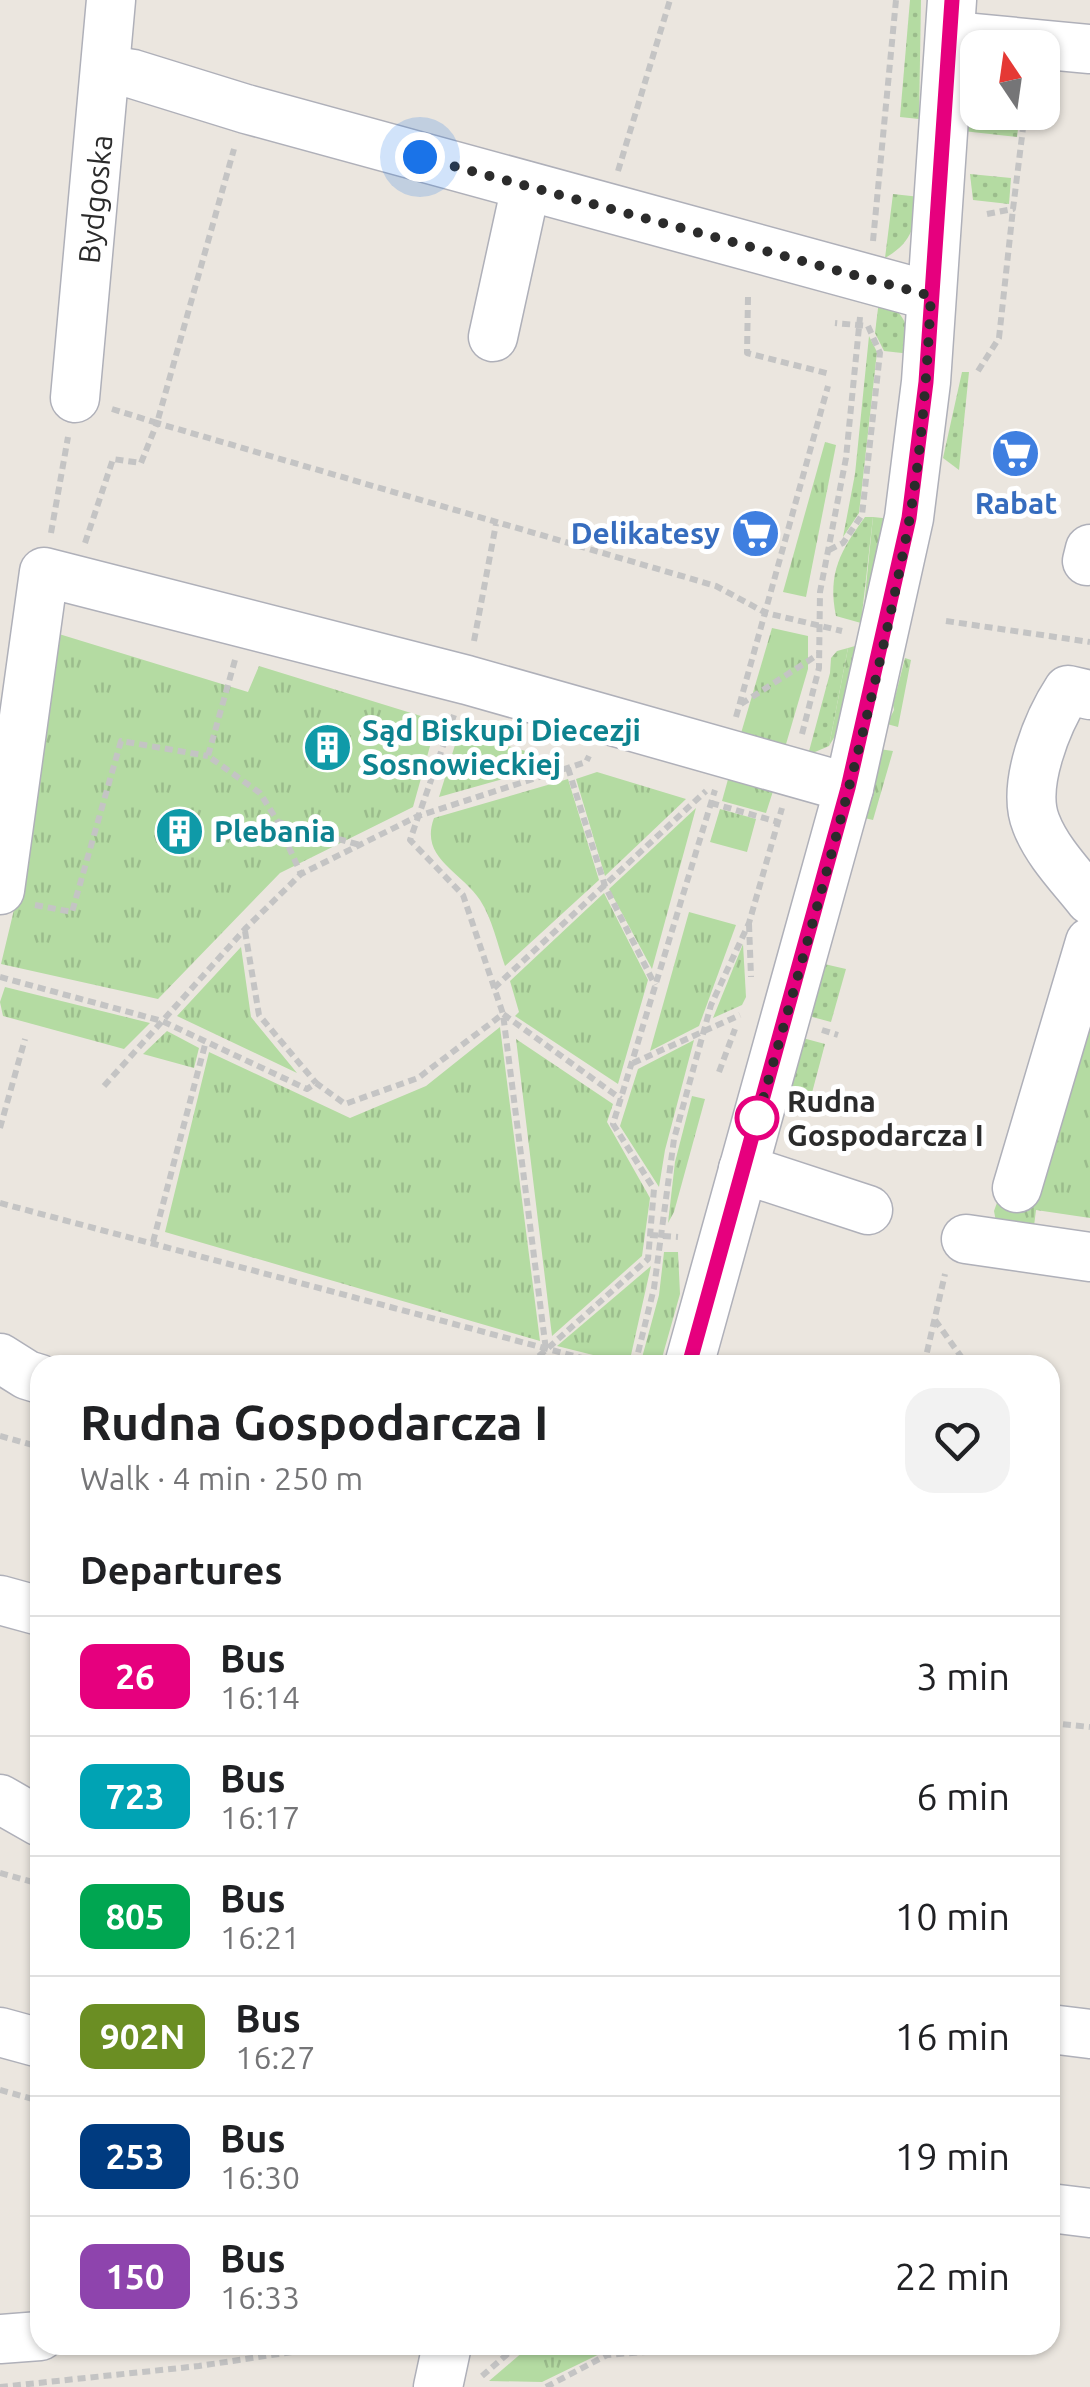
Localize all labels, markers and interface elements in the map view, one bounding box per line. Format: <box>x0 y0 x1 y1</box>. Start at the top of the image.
north arrow <box>960 30 1060 130</box>
map controls <box>960 30 1060 130</box>
your location <box>395 132 445 182</box>
street label: Bydgoska <box>71 133 119 265</box>
supermarket icon: Rabat <box>990 428 1042 480</box>
place label: Rabat <box>975 486 1057 520</box>
supermarket icon: Delikatesy <box>729 507 781 559</box>
place label: Delikatesy <box>571 516 720 550</box>
place label: Sąd Biskupi Diecezji Sosnowieckiej <box>362 713 641 781</box>
building icon: Sąd Biskupi Diecezji Sosnowieckiej <box>301 721 353 773</box>
building icon: Plebania <box>153 805 205 857</box>
place label: Plebania <box>214 814 336 848</box>
place label: Rudna Gospodarcza I <box>787 1084 984 1152</box>
marker: Rudna Gospodarcza I <box>736 1097 778 1139</box>
button: heart <box>905 1388 1010 1493</box>
text: Rudna Gospodarcza I <box>80 1395 548 1449</box>
text: Walk · 4 min · 250 m <box>80 1460 363 1496</box>
text: Departures <box>80 1549 282 1591</box>
text: Bus <box>220 1637 285 1679</box>
text: 3 min <box>916 1655 1010 1697</box>
text: 26 <box>115 1656 155 1696</box>
text: 16:14 <box>220 1679 300 1715</box>
text: Bus <box>220 1757 285 1799</box>
text: 6 min <box>916 1775 1010 1817</box>
text: 723 <box>105 1776 165 1816</box>
text: 16:17 <box>220 1799 300 1835</box>
text: Bus <box>220 1877 285 1919</box>
text: 10 min <box>895 1895 1010 1937</box>
text: 805 <box>105 1896 165 1936</box>
text: 16:21 <box>220 1919 300 1955</box>
text: Bus <box>235 1997 301 2039</box>
text: 16 min <box>895 2015 1010 2057</box>
text: 902N <box>100 2016 185 2056</box>
text: 16:27 <box>235 2039 315 2075</box>
text: Bus <box>220 2117 285 2159</box>
text: 19 min <box>895 2135 1010 2177</box>
text: 253 <box>105 2136 165 2176</box>
text: 16:30 <box>220 2159 300 2195</box>
text: Bus <box>220 2237 285 2279</box>
text: 22 min <box>895 2255 1010 2297</box>
text: 150 <box>105 2256 165 2296</box>
text: 16:33 <box>220 2279 300 2315</box>

